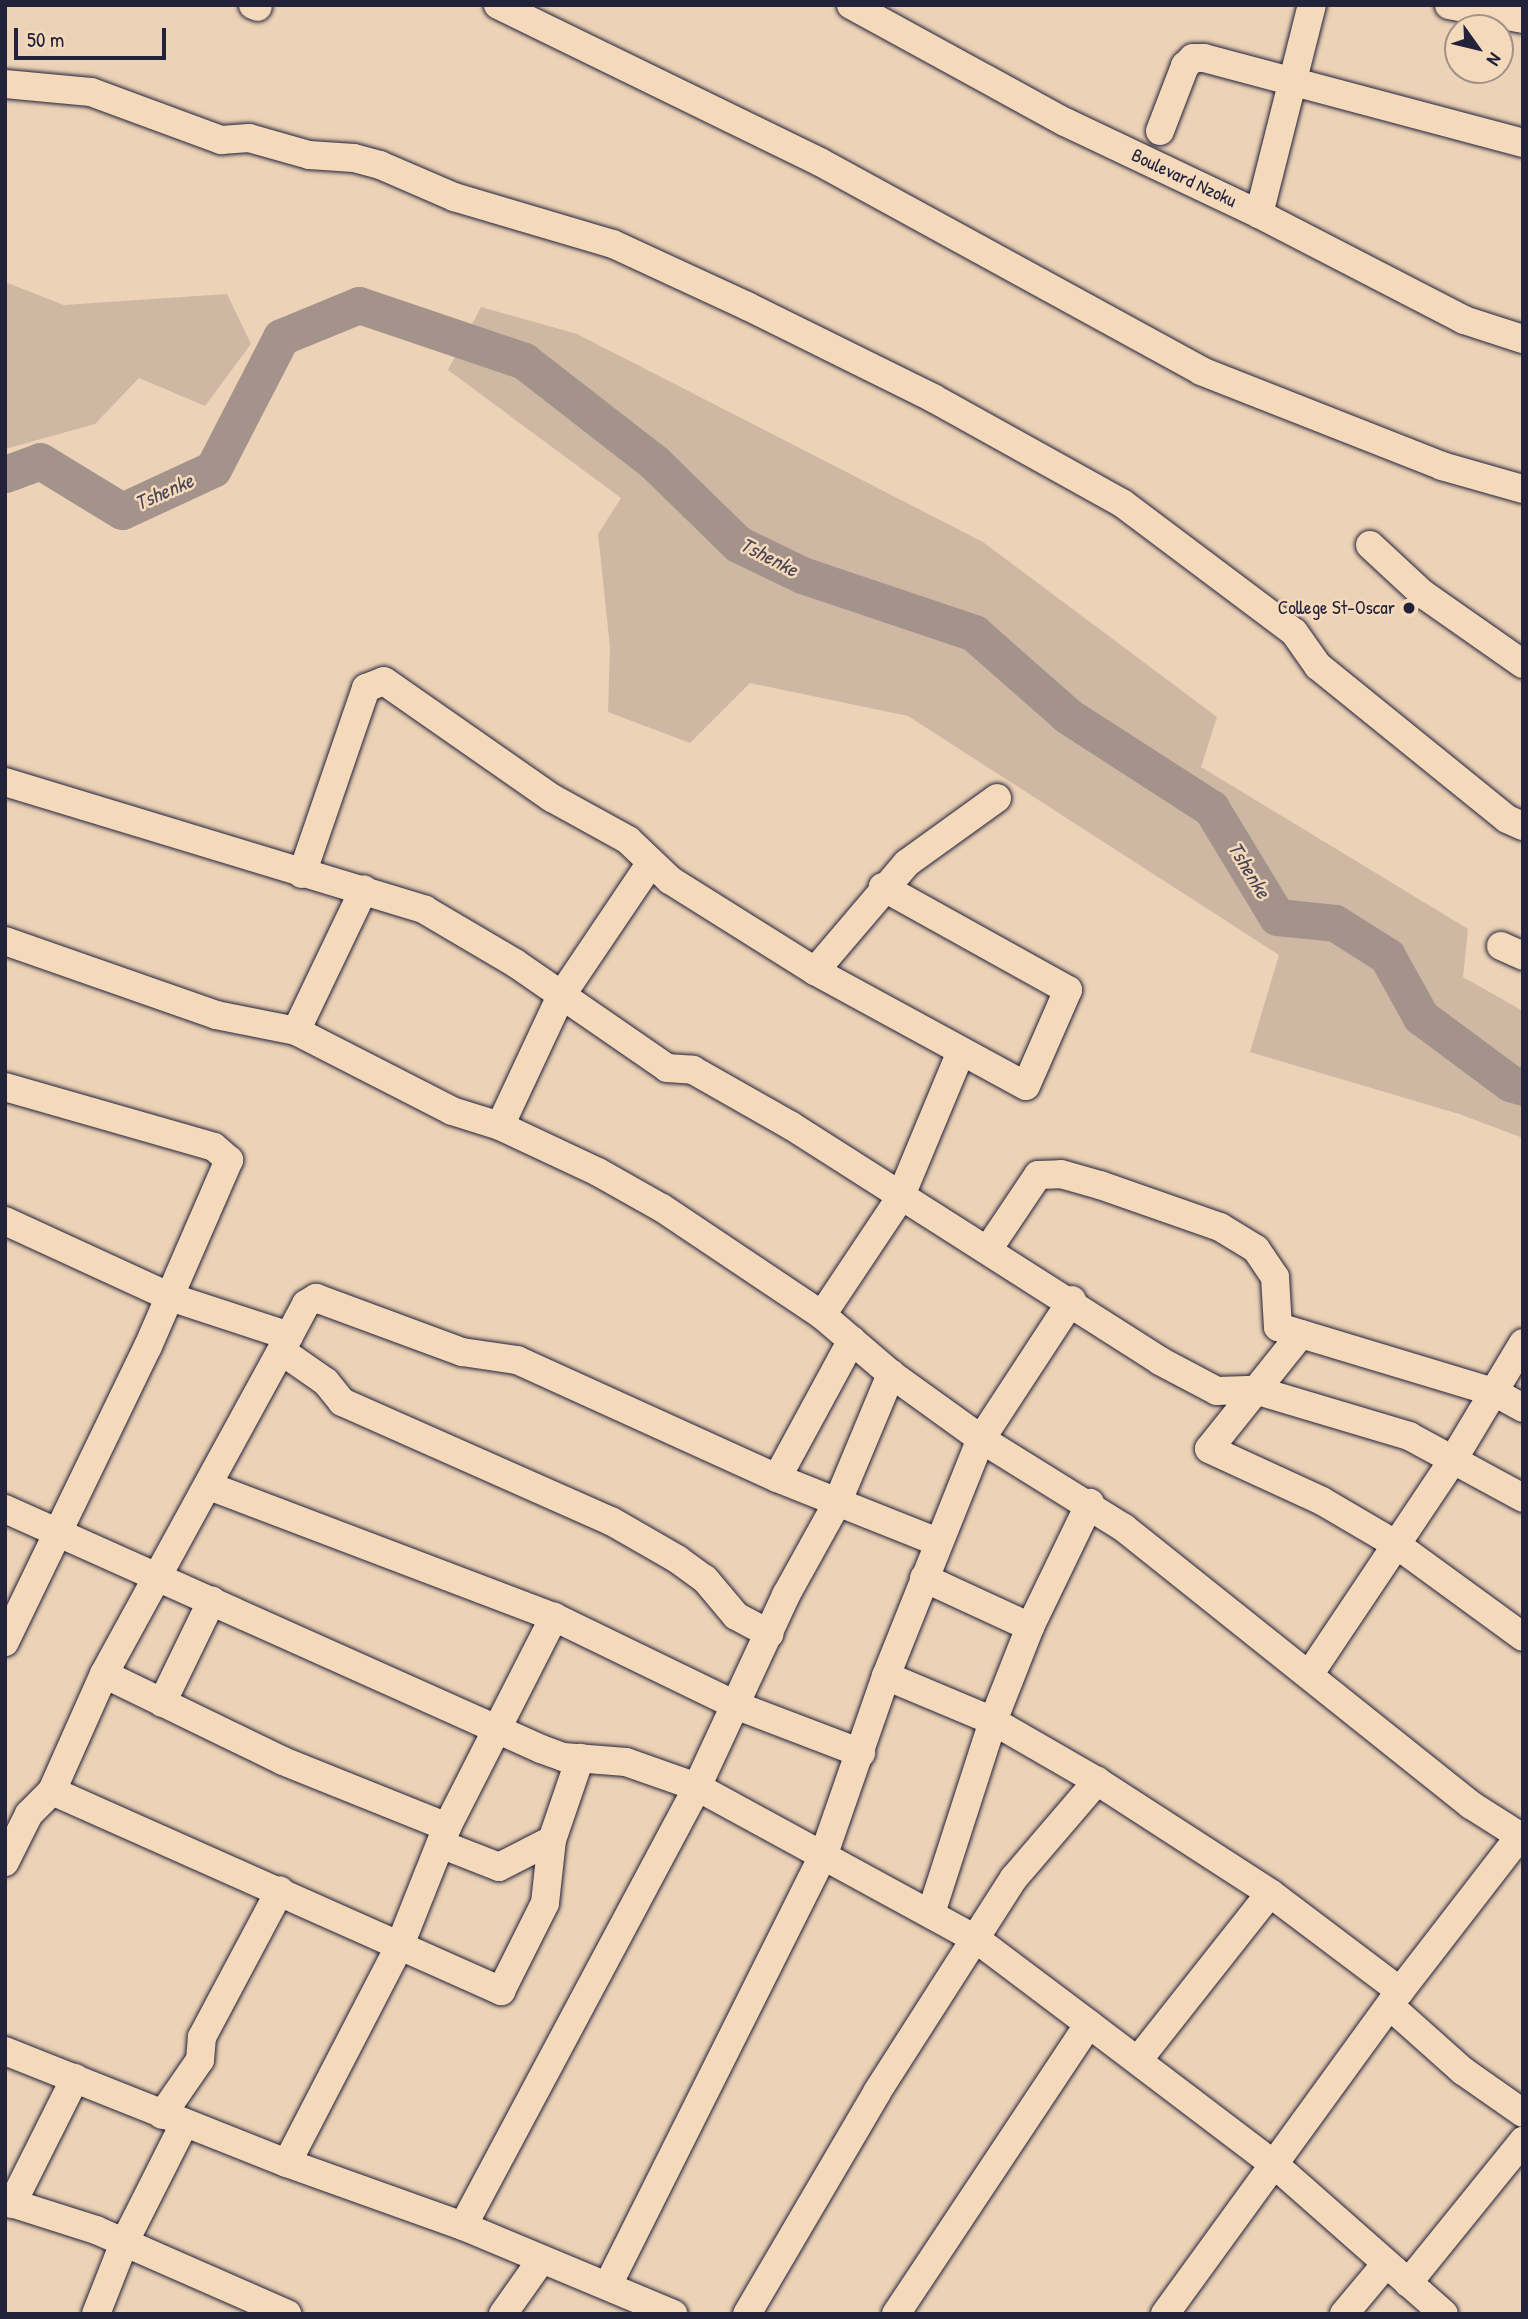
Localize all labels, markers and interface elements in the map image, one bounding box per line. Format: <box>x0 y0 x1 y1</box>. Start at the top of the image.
scale bar <box>18 14 170 58</box>
north arrow <box>1444 14 1514 84</box>
text: 50 m <box>27 25 64 54</box>
text: N <box>1481 48 1508 71</box>
street label: Boulevard Nzoku <box>1128 144 1240 212</box>
water label: Tshenke <box>131 468 197 516</box>
water label: Tshenke <box>736 532 802 582</box>
place label: College St-Oscar <box>1278 597 1395 619</box>
marker: College St-Oscar <box>1401 600 1417 616</box>
water label: Tshenke <box>1222 837 1276 903</box>

